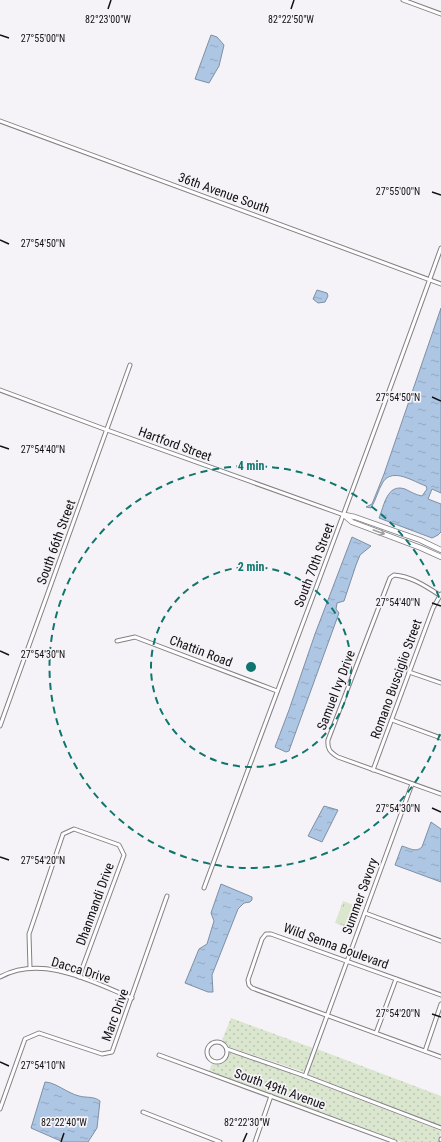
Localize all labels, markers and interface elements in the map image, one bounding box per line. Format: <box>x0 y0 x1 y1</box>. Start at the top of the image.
text: 82°23'00"W <box>85 14 131 25</box>
text: 82°22'50"W <box>268 14 314 25</box>
text: 27°55'00"N <box>21 33 65 44</box>
street label: 36th Avenue South <box>176 170 272 216</box>
text: 27°55'00"N <box>376 186 420 197</box>
text: 27°54'50"N <box>21 238 65 249</box>
text: 27°54'50"N <box>376 392 420 403</box>
street label: Hartford Street <box>136 424 214 464</box>
text: 27°54'40"N <box>21 444 65 455</box>
text: 4 min <box>238 459 264 473</box>
street label: South 66th Street <box>34 497 78 586</box>
street label: South 70th Street <box>291 521 337 609</box>
one-way arrow <box>372 529 384 537</box>
text: 2 min <box>238 560 264 574</box>
text: 27°54'40"N <box>376 597 420 608</box>
street label: Romano Busciglio Street <box>367 617 425 741</box>
street label: Chattin Road <box>168 632 234 670</box>
street label: Samuel Ivy Drive <box>314 648 358 732</box>
text: 27°54'30"N <box>21 649 65 660</box>
centre of rings <box>244 660 258 674</box>
text: 27°54'30"N <box>376 803 420 814</box>
text: 27°54'20"N <box>21 855 65 866</box>
street label: Summer Savory <box>339 855 381 936</box>
street label: Dhanmandi Drive <box>73 861 117 947</box>
street label: Wild Senna Boulevard <box>281 920 391 972</box>
street label: Dacca Drive <box>50 954 112 986</box>
street label: Marc Drive <box>99 987 131 1043</box>
text: 27°54'20"N <box>376 1008 420 1019</box>
text: 27°54'10"N <box>21 1060 65 1071</box>
street label: South 49th Avenue <box>232 1066 328 1112</box>
text: 82°22'40"W <box>41 1117 87 1128</box>
text: 82°22'30"W <box>224 1117 270 1128</box>

